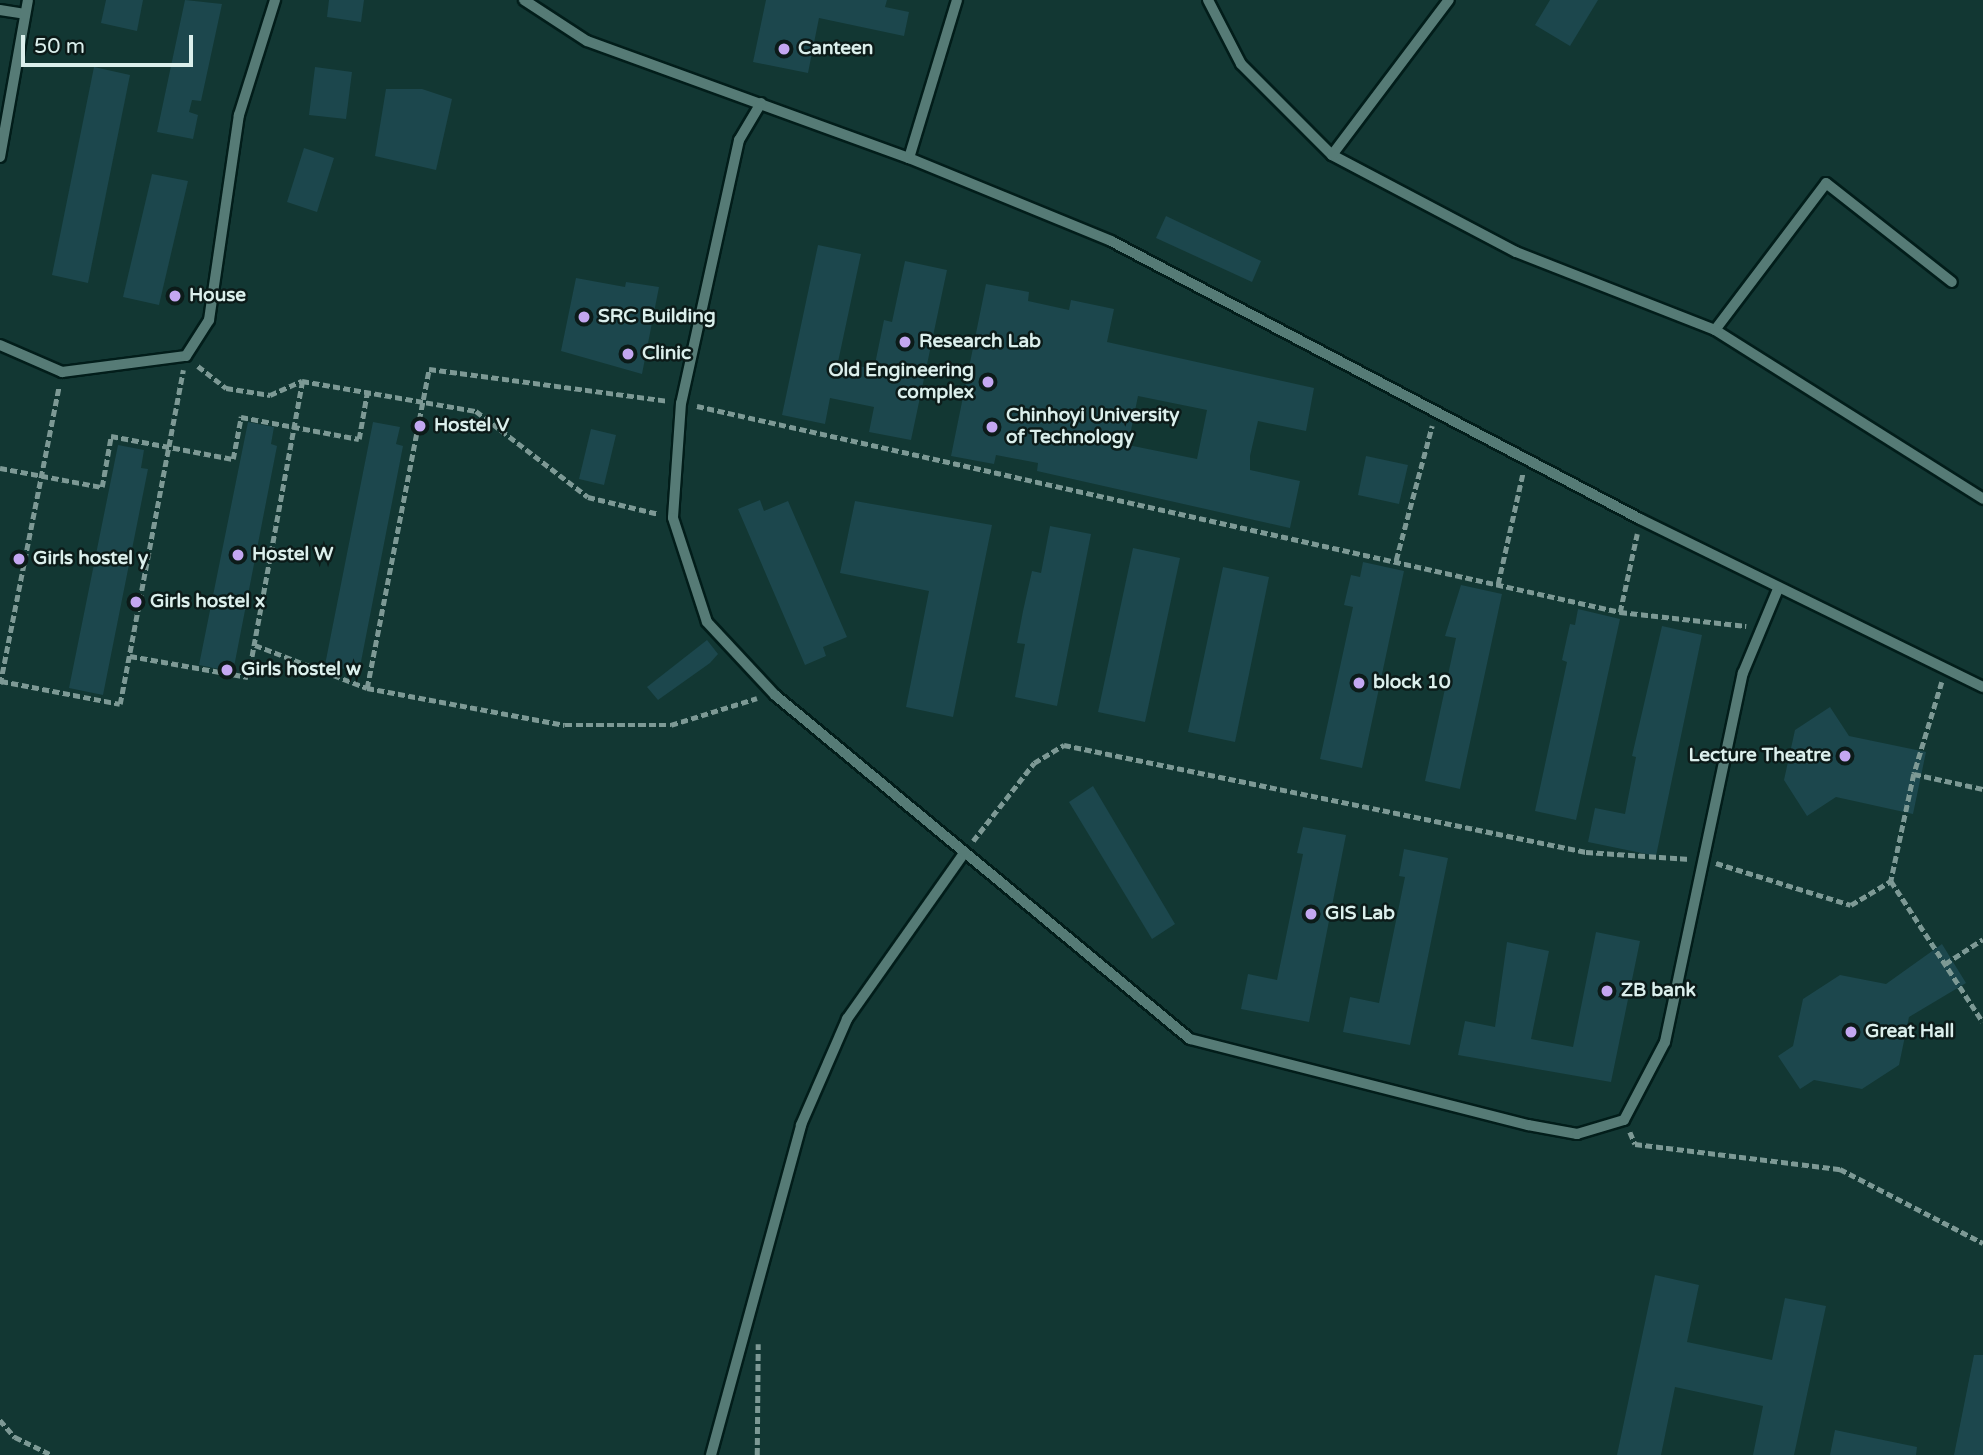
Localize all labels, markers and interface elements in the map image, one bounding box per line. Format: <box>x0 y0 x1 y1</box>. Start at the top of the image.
scale bar <box>24 21 196 65</box>
text: 50 m <box>34 34 85 59</box>
place label: Canteen <box>798 38 873 60</box>
marker: Canteen <box>776 41 792 57</box>
place label: House <box>189 285 246 307</box>
marker: House <box>167 288 183 304</box>
place label: SRC Building <box>598 306 716 328</box>
marker: SRC Building <box>576 309 592 325</box>
place label: Research Lab <box>919 331 1041 353</box>
marker: Research Lab <box>897 334 913 350</box>
place label: Clinic <box>642 343 691 365</box>
marker: Clinic <box>620 346 636 362</box>
place label: Old Engineering complex <box>828 360 974 404</box>
marker: Old Engineering complex <box>980 374 996 390</box>
place label: Chinhoyi University of Technology <box>1006 405 1179 449</box>
place label: Hostel V <box>434 415 509 437</box>
marker: Hostel V <box>412 418 428 434</box>
marker: Chinhoyi University of Technology <box>984 419 1000 435</box>
place label: Hostel W <box>252 544 333 566</box>
marker: Hostel W <box>230 547 246 563</box>
place label: Girls hostel y <box>33 548 148 570</box>
marker: Girls hostel y <box>11 551 27 567</box>
place label: Girls hostel x <box>150 591 265 613</box>
marker: Girls hostel x <box>128 594 144 610</box>
place label: Girls hostel w <box>241 659 361 681</box>
marker: Girls hostel w <box>219 662 235 678</box>
place label: block 10 <box>1373 672 1451 694</box>
marker: block 10 <box>1351 675 1367 691</box>
place label: Lecture Theatre <box>1688 745 1831 767</box>
marker: Lecture Theatre <box>1837 748 1853 764</box>
place label: GIS Lab <box>1325 903 1395 925</box>
marker: GIS Lab <box>1303 906 1319 922</box>
place label: ZB bank <box>1621 980 1696 1002</box>
marker: ZB bank <box>1599 983 1615 999</box>
place label: Great Hall <box>1865 1021 1954 1043</box>
marker: Great Hall <box>1843 1024 1859 1040</box>

